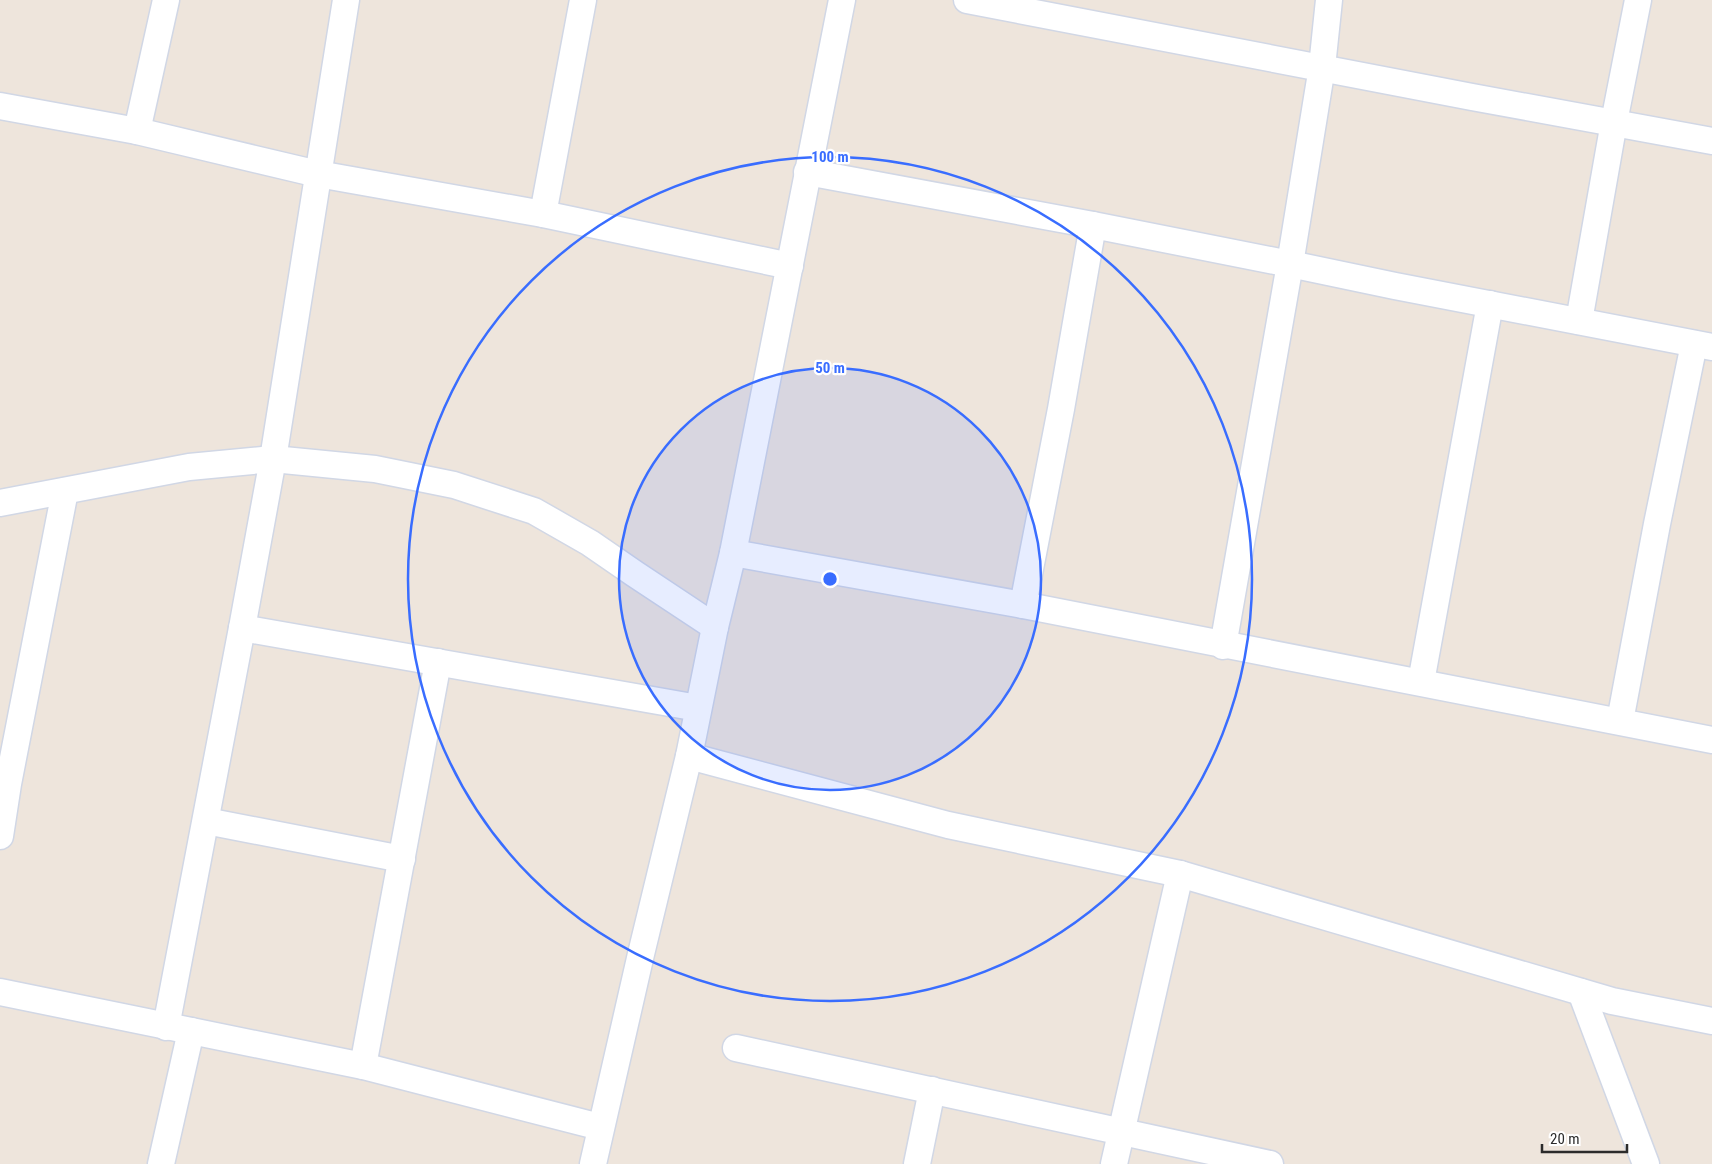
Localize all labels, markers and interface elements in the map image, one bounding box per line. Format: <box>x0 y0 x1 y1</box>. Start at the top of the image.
text: 100 m <box>811 148 849 166</box>
text: 50 m <box>815 359 845 377</box>
centre of rings <box>821 570 839 588</box>
scale bar <box>1542 1122 1627 1154</box>
text: 20 m <box>1550 1130 1580 1148</box>

